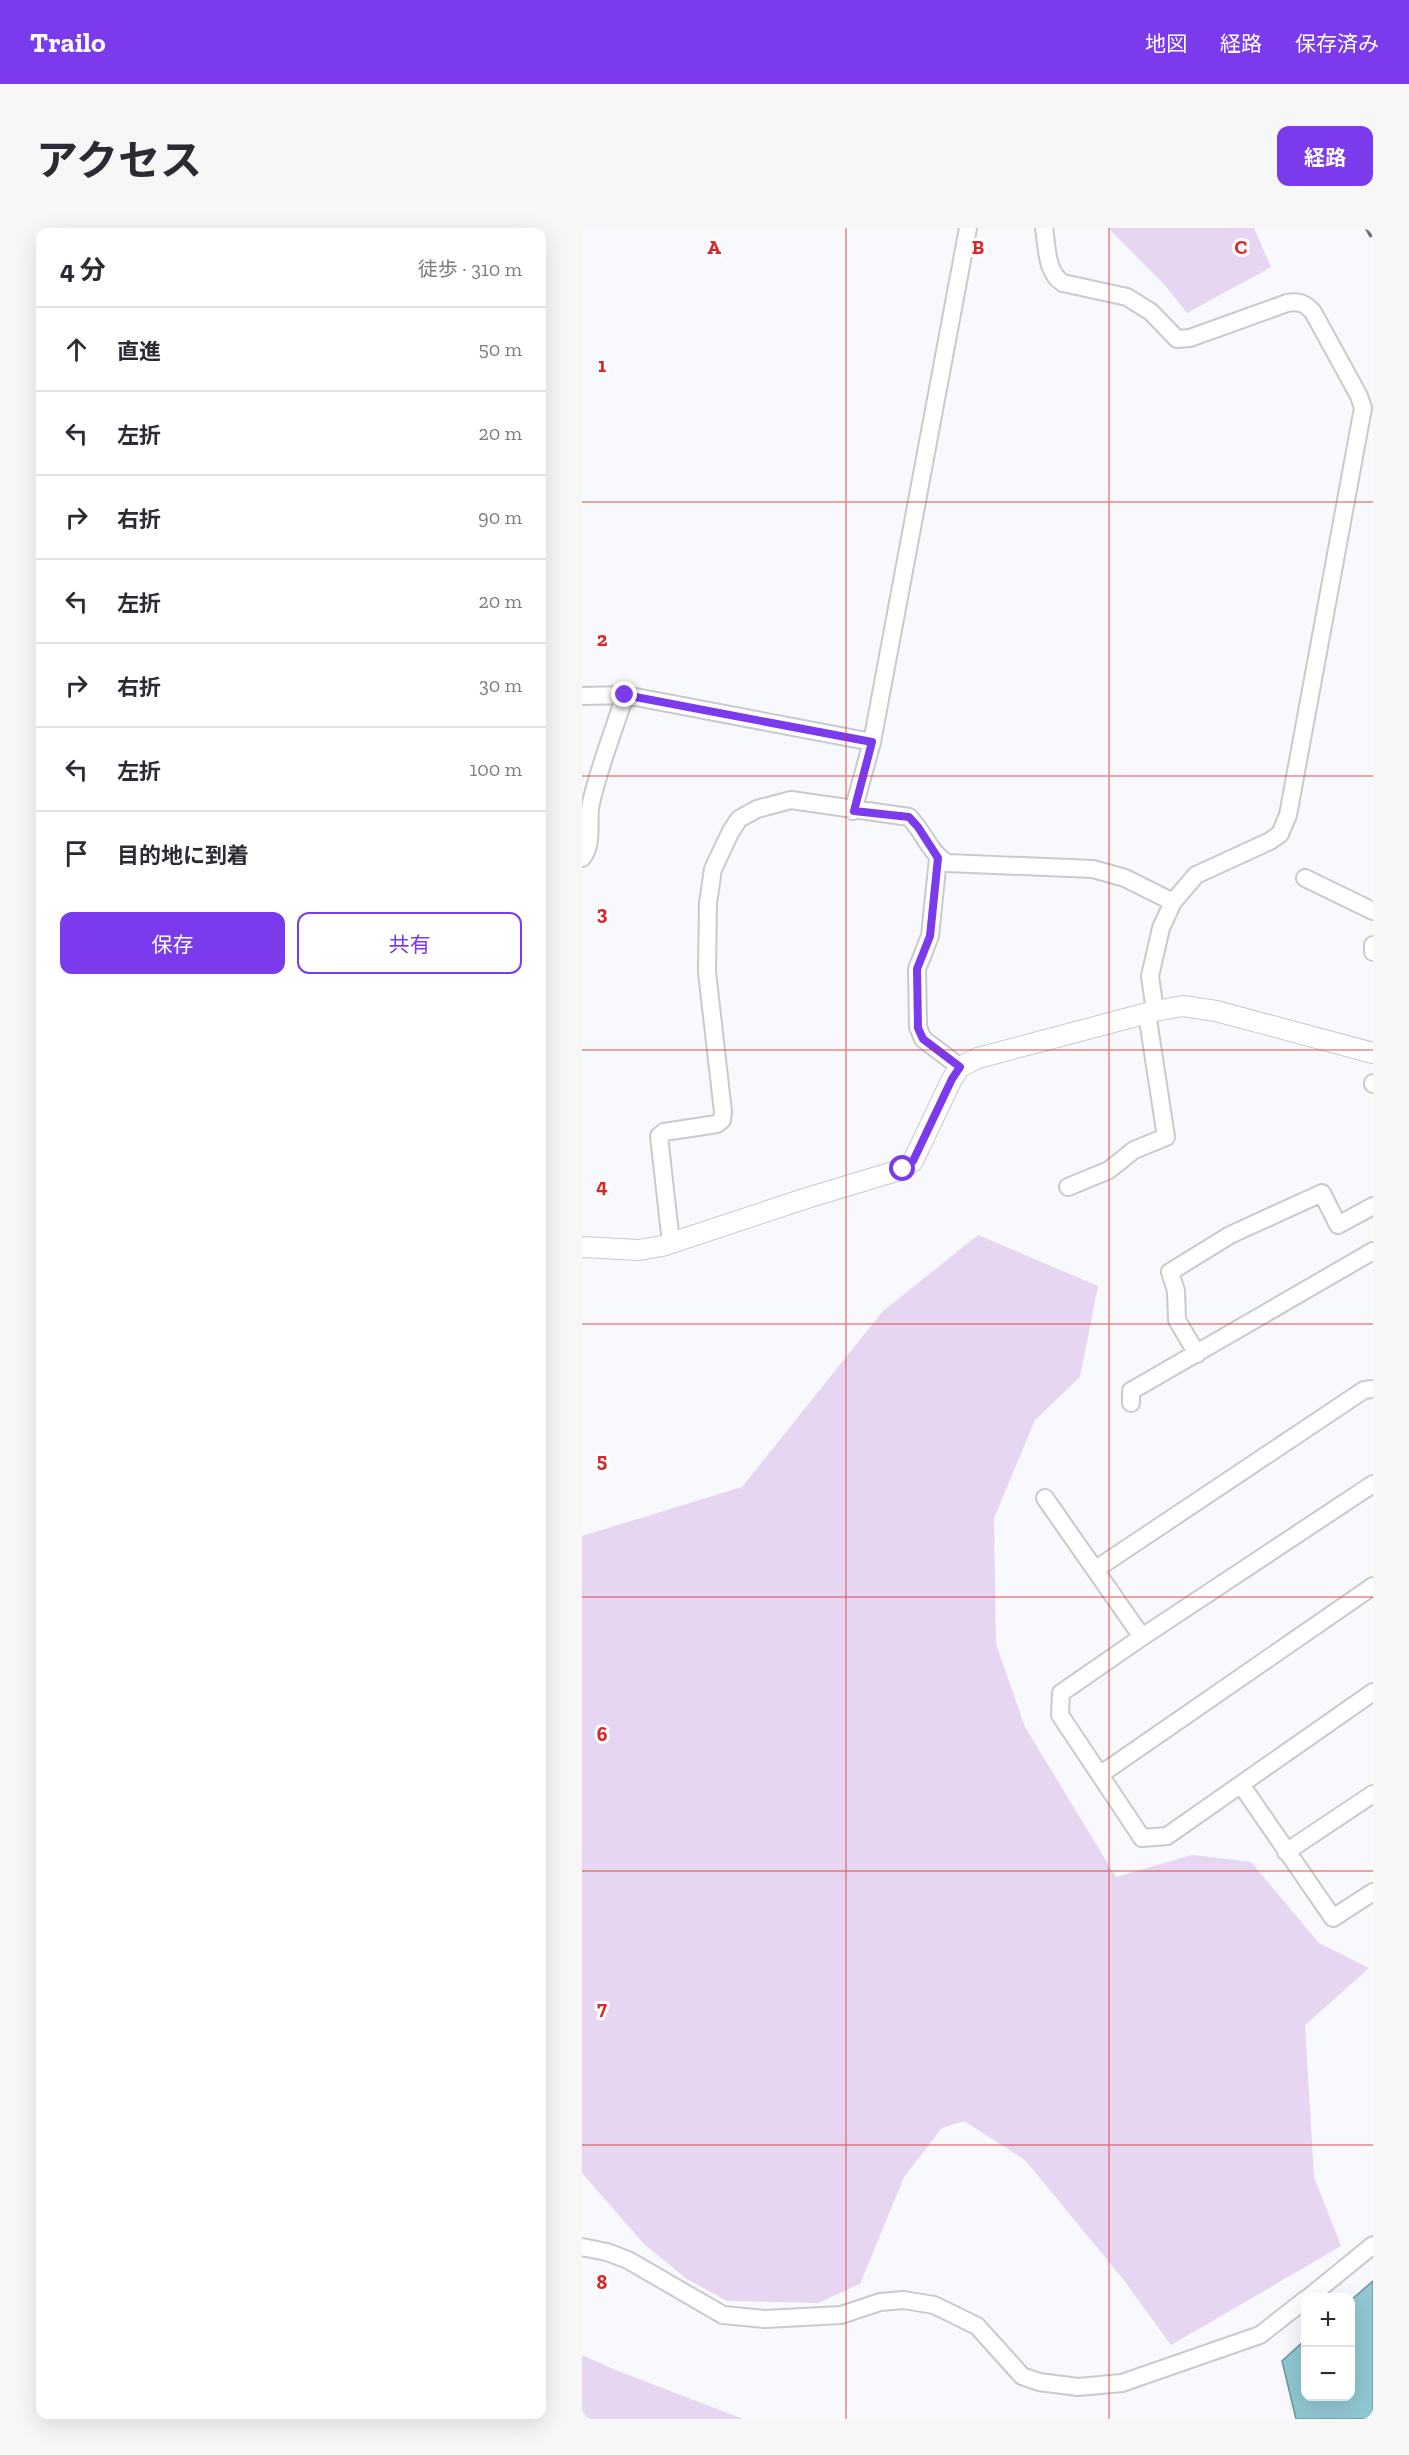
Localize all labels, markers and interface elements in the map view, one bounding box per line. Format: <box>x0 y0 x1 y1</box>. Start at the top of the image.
text: Trailo <box>30 26 106 59</box>
text: 地図 <box>1145 31 1187 56</box>
text: 経路 <box>1220 31 1262 56</box>
text: 保存済み <box>1295 31 1379 56</box>
button: 経路 <box>1277 126 1373 186</box>
text: アクセス <box>36 135 202 186</box>
text: A <box>707 235 721 259</box>
text: B <box>972 235 984 259</box>
text: C <box>1235 235 1248 259</box>
text: 4 分 <box>60 254 106 286</box>
text: 徒歩 · 310 m <box>418 257 522 281</box>
icon: ahead <box>60 333 93 366</box>
text: 50 m <box>478 337 522 361</box>
text: 直進 <box>117 338 161 365</box>
text: 1 <box>598 353 606 377</box>
icon: left <box>60 417 93 450</box>
text: 20 m <box>478 421 522 445</box>
text: 左折 <box>117 422 161 449</box>
icon: right <box>60 501 93 534</box>
text: 90 m <box>478 505 522 529</box>
text: 右折 <box>117 506 161 533</box>
icon: left <box>60 585 93 618</box>
text: 20 m <box>478 589 522 613</box>
text: 左折 <box>117 590 161 617</box>
text: 2 <box>597 627 608 651</box>
icon: right <box>60 669 93 702</box>
text: 30 m <box>479 673 522 697</box>
text: 右折 <box>117 674 161 701</box>
route end <box>611 681 637 707</box>
icon: left <box>60 753 93 786</box>
text: 100 m <box>469 757 522 781</box>
text: 左折 <box>117 758 161 785</box>
icon: arrive <box>60 837 93 870</box>
text: 目的地に到着 <box>117 842 249 869</box>
text: 3 <box>597 901 608 925</box>
button: 保存 <box>60 912 285 974</box>
button: 共有 <box>297 912 522 974</box>
route start <box>889 1155 915 1181</box>
text: 4 <box>596 1174 608 1198</box>
text: 5 <box>597 1448 607 1472</box>
text: 6 <box>597 1722 608 1746</box>
text: 7 <box>597 1996 607 2020</box>
text: 8 <box>597 2270 608 2294</box>
map controls <box>1301 2293 1355 2401</box>
button: + <box>1301 2293 1355 2347</box>
button: − <box>1301 2347 1355 2401</box>

